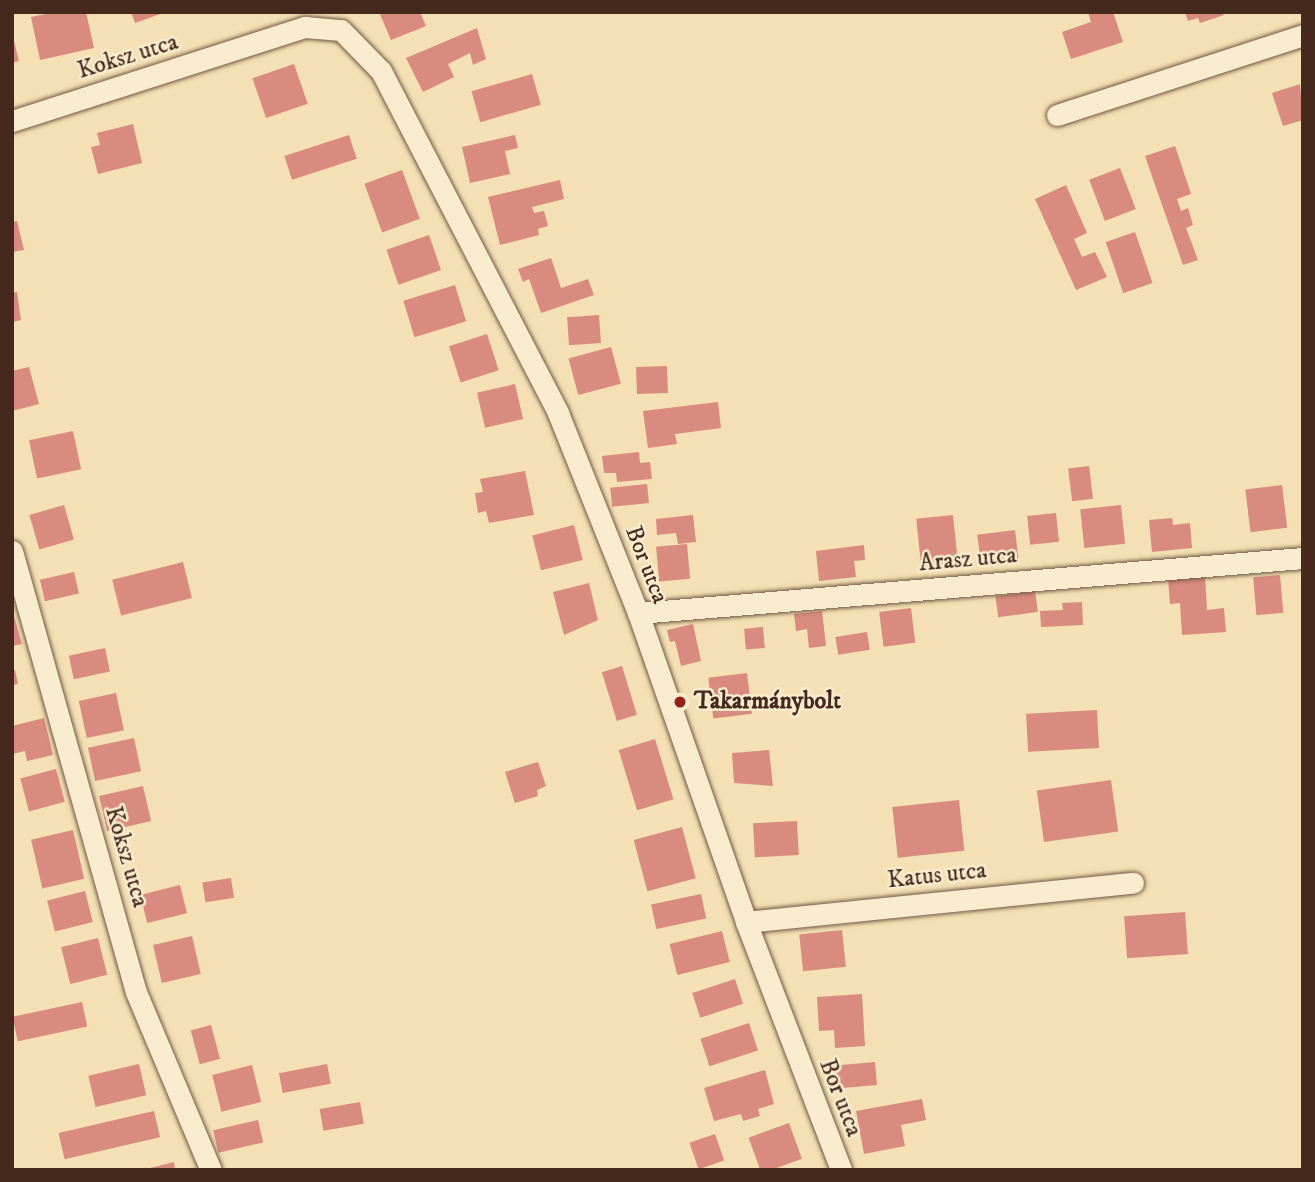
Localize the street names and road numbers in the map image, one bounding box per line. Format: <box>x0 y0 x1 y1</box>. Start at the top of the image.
street label: Koksz utca <box>74 28 182 86</box>
street label: Bor utca <box>618 522 674 608</box>
street label: Arasz utca <box>918 541 1018 579</box>
street label: Koksz utca <box>98 803 154 911</box>
street label: Katus utca <box>886 856 988 896</box>
street label: Bor utca <box>812 1055 868 1141</box>

